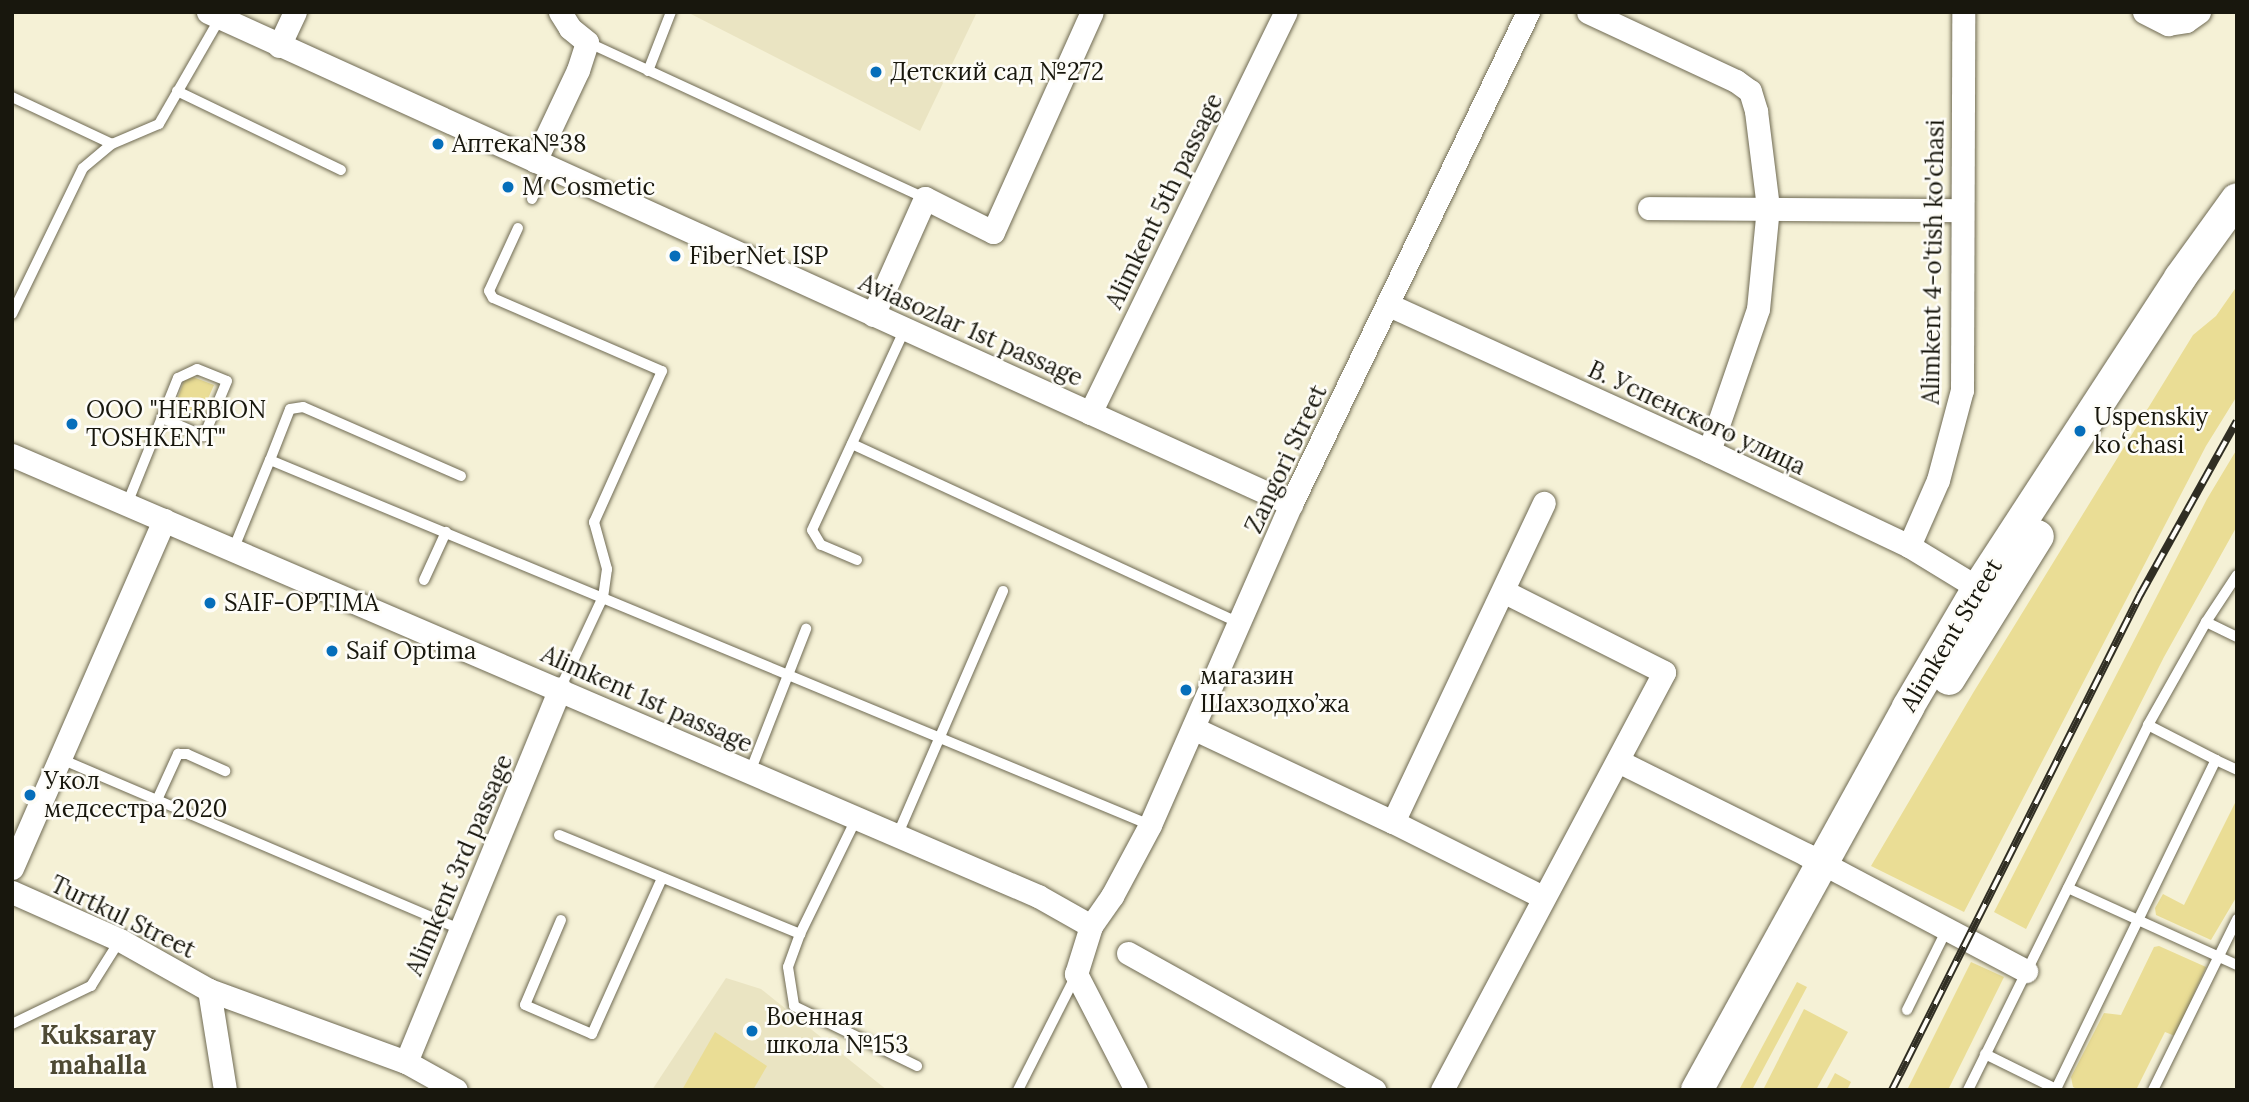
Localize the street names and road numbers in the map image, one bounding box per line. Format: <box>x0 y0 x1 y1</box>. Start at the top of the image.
street label: Alimkent 5th passage <box>1099 89 1229 313</box>
street label: Alimkent 4-o'tish ko'chasi <box>1916 119 1950 405</box>
street label: Aviasozlar 1st passage <box>855 268 1087 392</box>
street label: В. Успенского улица <box>1584 355 1810 481</box>
street label: Zangori Street <box>1239 380 1333 538</box>
street label: Alimkent Street <box>1894 553 2008 717</box>
street label: Alimkent 1st passage <box>537 639 757 759</box>
street label: Alimkent 3rd passage <box>399 750 519 980</box>
street label: Turtkul Street <box>46 870 200 964</box>

